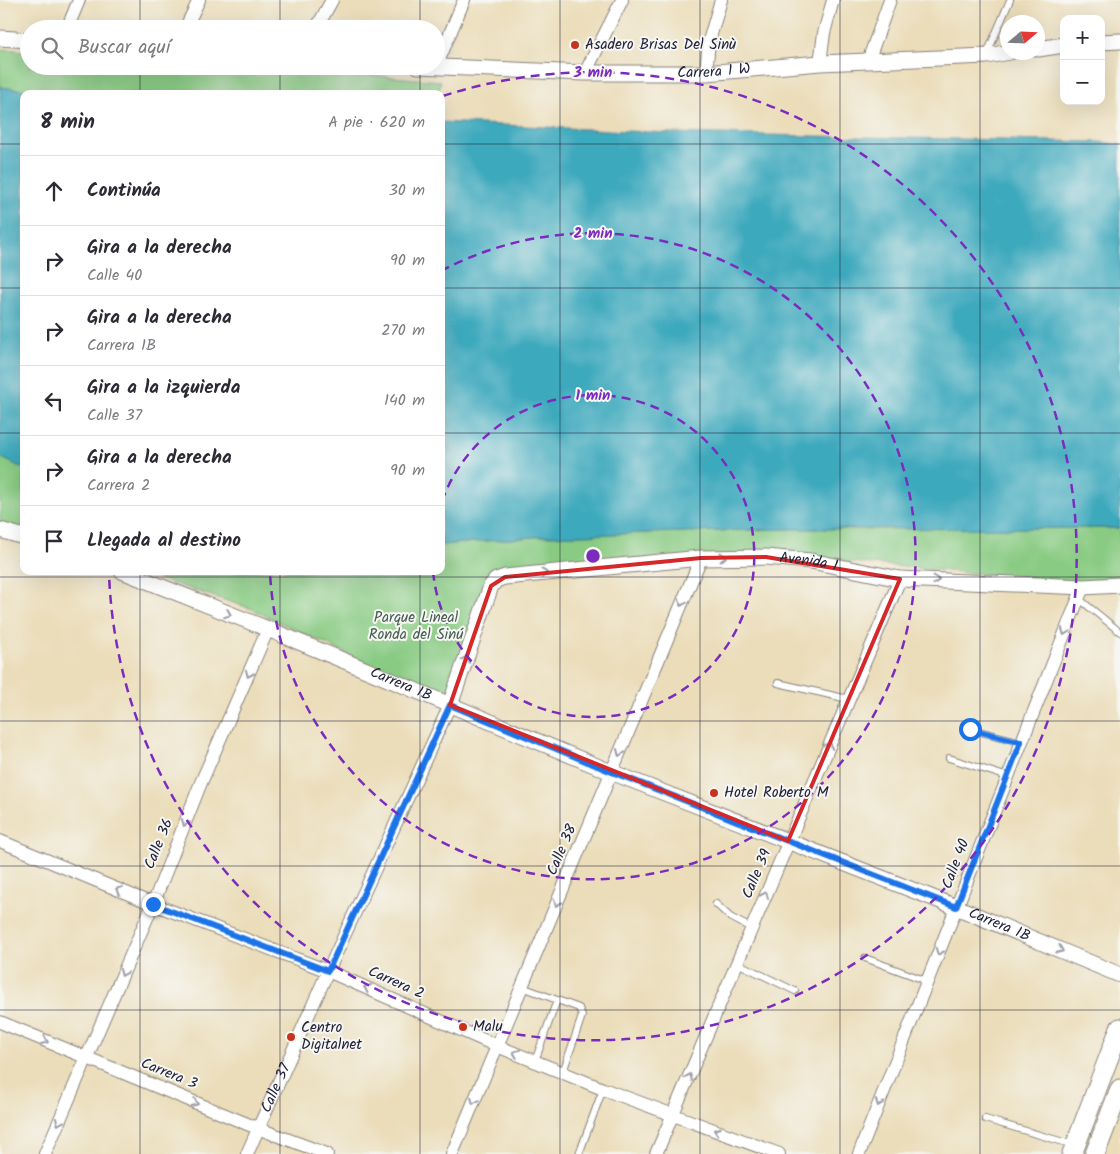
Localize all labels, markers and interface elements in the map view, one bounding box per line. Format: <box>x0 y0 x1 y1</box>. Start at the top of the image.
north arrow <box>1000 15 1045 60</box>
map controls <box>1060 15 1105 105</box>
button: + <box>1060 15 1105 60</box>
search box <box>20 20 445 75</box>
text: Buscar aquí <box>78 33 170 63</box>
place label: Asadero Brisas Del Sinù <box>585 33 736 57</box>
icon: search <box>38 34 66 62</box>
marker: Asadero Brisas Del Sinù <box>569 39 581 51</box>
street label: Carrera 1 W <box>677 57 752 85</box>
button: − <box>1060 60 1105 105</box>
text: 3 min <box>573 61 612 85</box>
text: 8 min <box>40 106 95 139</box>
text: A pie · 620 m <box>328 110 425 135</box>
text: Continúa <box>87 176 161 206</box>
icon: ahead <box>40 177 68 205</box>
text: 30 m <box>389 178 425 203</box>
text: 2 min <box>573 222 613 246</box>
text: Gira a la derecha <box>87 233 232 263</box>
icon: right <box>40 247 68 275</box>
text: 90 m <box>390 248 425 273</box>
text: Calle 40 <box>87 263 142 288</box>
text: Gira a la derecha <box>87 303 232 333</box>
icon: right <box>40 317 68 345</box>
text: 270 m <box>381 318 425 343</box>
text: Carrera 1B <box>87 333 156 358</box>
text: Gira a la izquierda <box>87 373 240 403</box>
text: 1 min <box>576 384 610 408</box>
icon: left <box>40 387 68 415</box>
text: 140 m <box>384 388 425 413</box>
text: Calle 37 <box>87 403 142 428</box>
text: Gira a la derecha <box>87 443 232 473</box>
icon: right <box>40 457 68 485</box>
text: 90 m <box>390 458 425 483</box>
text: Carrera 2 <box>87 473 150 498</box>
text: Llegada al destino <box>87 526 241 556</box>
icon: arrive <box>40 527 68 555</box>
street label: Avenida 1 <box>778 546 840 578</box>
centre of rings <box>584 547 602 565</box>
one-way arrow <box>720 552 727 562</box>
one-way arrow <box>540 568 548 579</box>
one-way arrow <box>932 575 940 586</box>
one-way arrow <box>678 598 689 607</box>
park label: Parque Lineal Ronda del Sinú <box>369 606 464 647</box>
one-way arrow <box>223 608 232 618</box>
one-way arrow <box>1061 627 1071 636</box>
one-way arrow <box>460 656 470 664</box>
street label: Carrera 1B <box>366 661 435 708</box>
one-way arrow <box>244 669 255 678</box>
route start <box>959 718 982 741</box>
one-way arrow <box>822 741 833 750</box>
one-way arrow <box>615 748 626 757</box>
place label: Hotel Roberto M <box>724 781 829 805</box>
marker: Hotel Roberto M <box>708 787 720 799</box>
street label: Calle 36 <box>138 815 180 873</box>
one-way arrow <box>181 818 191 827</box>
street label: Calle 38 <box>540 820 584 879</box>
street label: Calle 40 <box>935 835 977 893</box>
street label: Calle 39 <box>736 845 778 903</box>
one-way arrow <box>115 885 124 896</box>
one-way arrow <box>759 891 770 900</box>
route end <box>142 893 165 916</box>
one-way arrow <box>553 898 563 907</box>
street label: Carrera 1B <box>965 901 1034 948</box>
one-way arrow <box>1055 944 1064 954</box>
one-way arrow <box>934 947 945 956</box>
street label: Carrera 2 <box>364 960 428 1006</box>
one-way arrow <box>118 968 129 977</box>
one-way arrow <box>363 984 372 995</box>
place label: Malu <box>473 1015 503 1039</box>
place label: Centro Digitalnet <box>301 1016 362 1057</box>
marker: Malu <box>457 1021 469 1033</box>
marker: Centro Digitalnet <box>285 1031 297 1043</box>
one-way arrow <box>40 1035 49 1045</box>
one-way arrow <box>512 1049 521 1060</box>
street label: Carrera 3 <box>137 1052 201 1096</box>
street label: Calle 37 <box>255 1059 298 1117</box>
one-way arrow <box>682 1073 693 1082</box>
one-way arrow <box>190 1096 199 1107</box>
one-way arrow <box>470 1096 481 1105</box>
one-way arrow <box>875 1098 885 1107</box>
one-way arrow <box>54 1118 64 1126</box>
one-way arrow <box>713 1127 721 1137</box>

